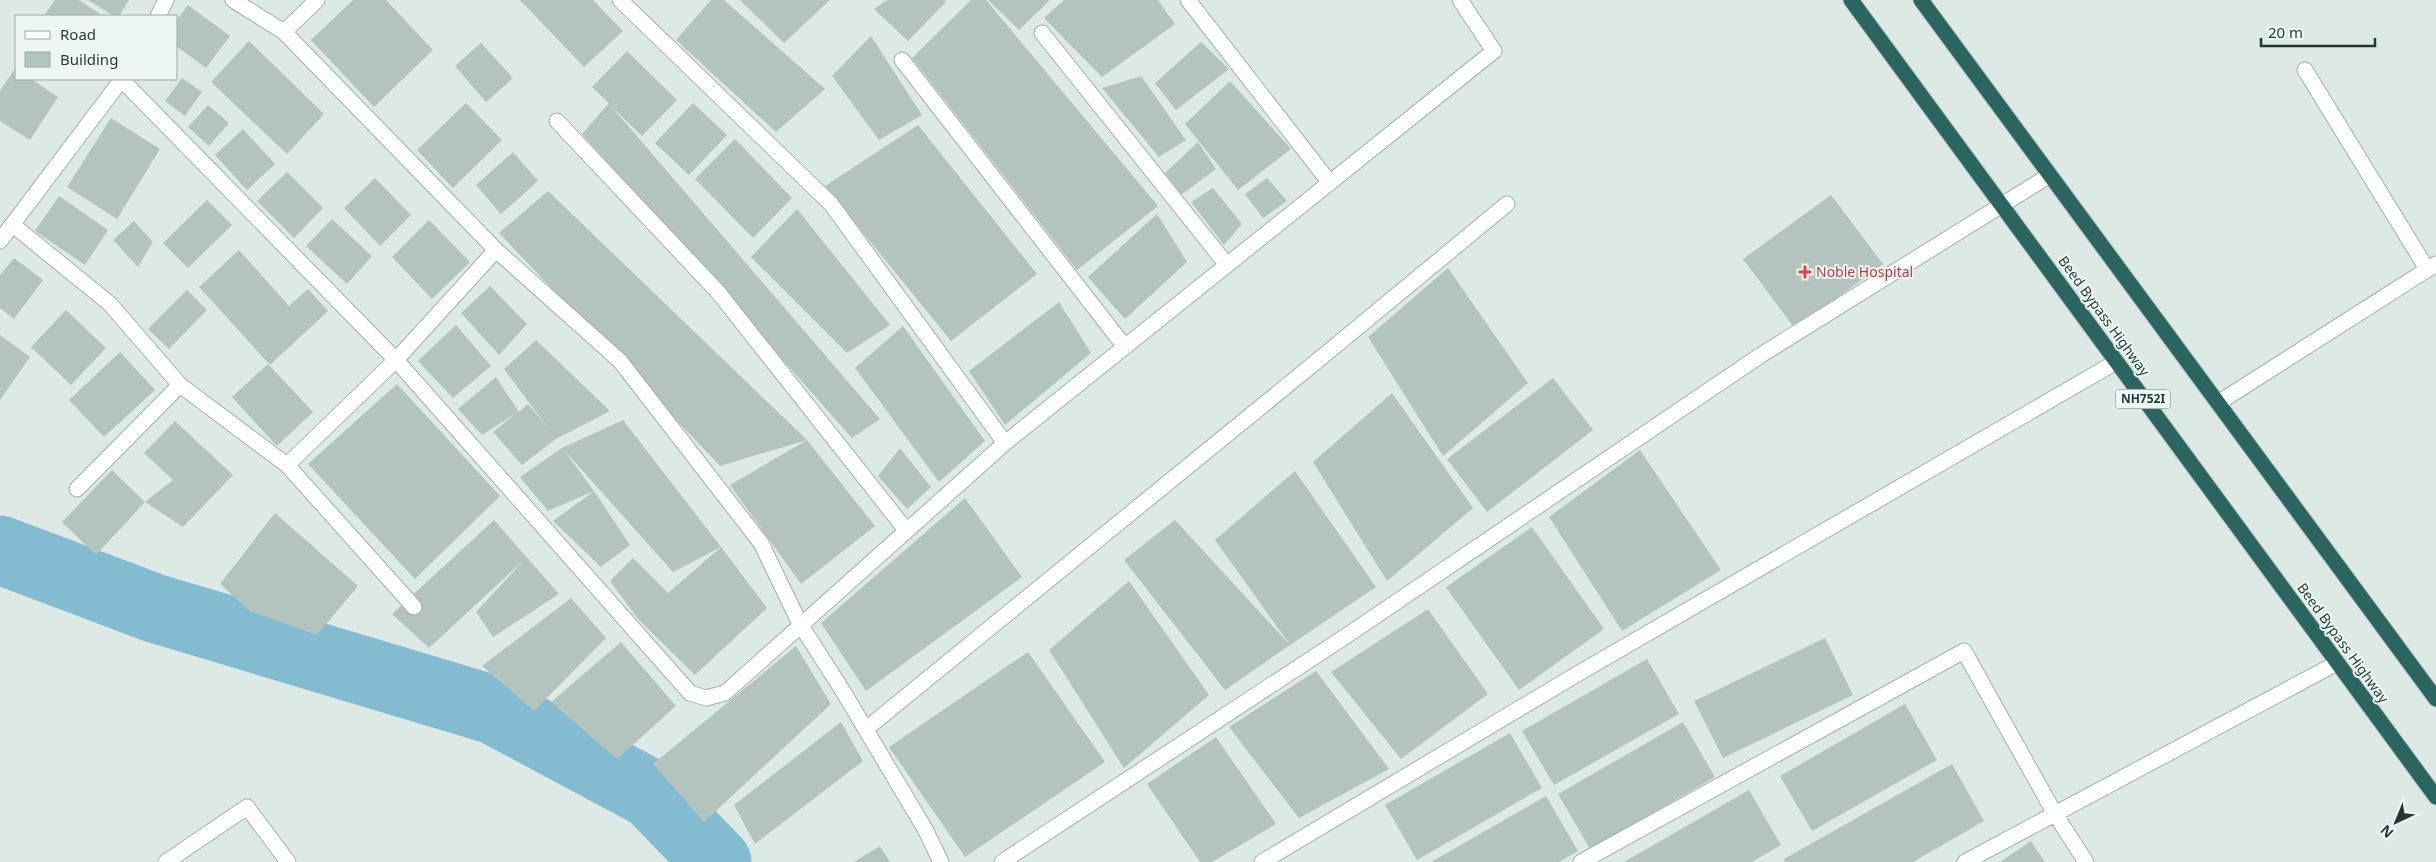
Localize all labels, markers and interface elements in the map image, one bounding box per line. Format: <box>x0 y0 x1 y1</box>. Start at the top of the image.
legend <box>15 15 178 80</box>
scale bar <box>2261 15 2375 47</box>
text: 20 m <box>2268 22 2303 42</box>
text: Road <box>60 24 96 44</box>
text: Building <box>60 49 118 69</box>
street label: Beed Bypass Highway <box>2054 252 2155 380</box>
place label: Noble Hospital <box>1816 262 1913 281</box>
marker: Noble Hospital <box>1798 265 1812 279</box>
road number: NH752I <box>2116 389 2170 408</box>
street label: Beed Bypass Highway <box>2293 579 2394 707</box>
north arrow <box>2371 797 2421 847</box>
text: N <box>2376 821 2397 843</box>

